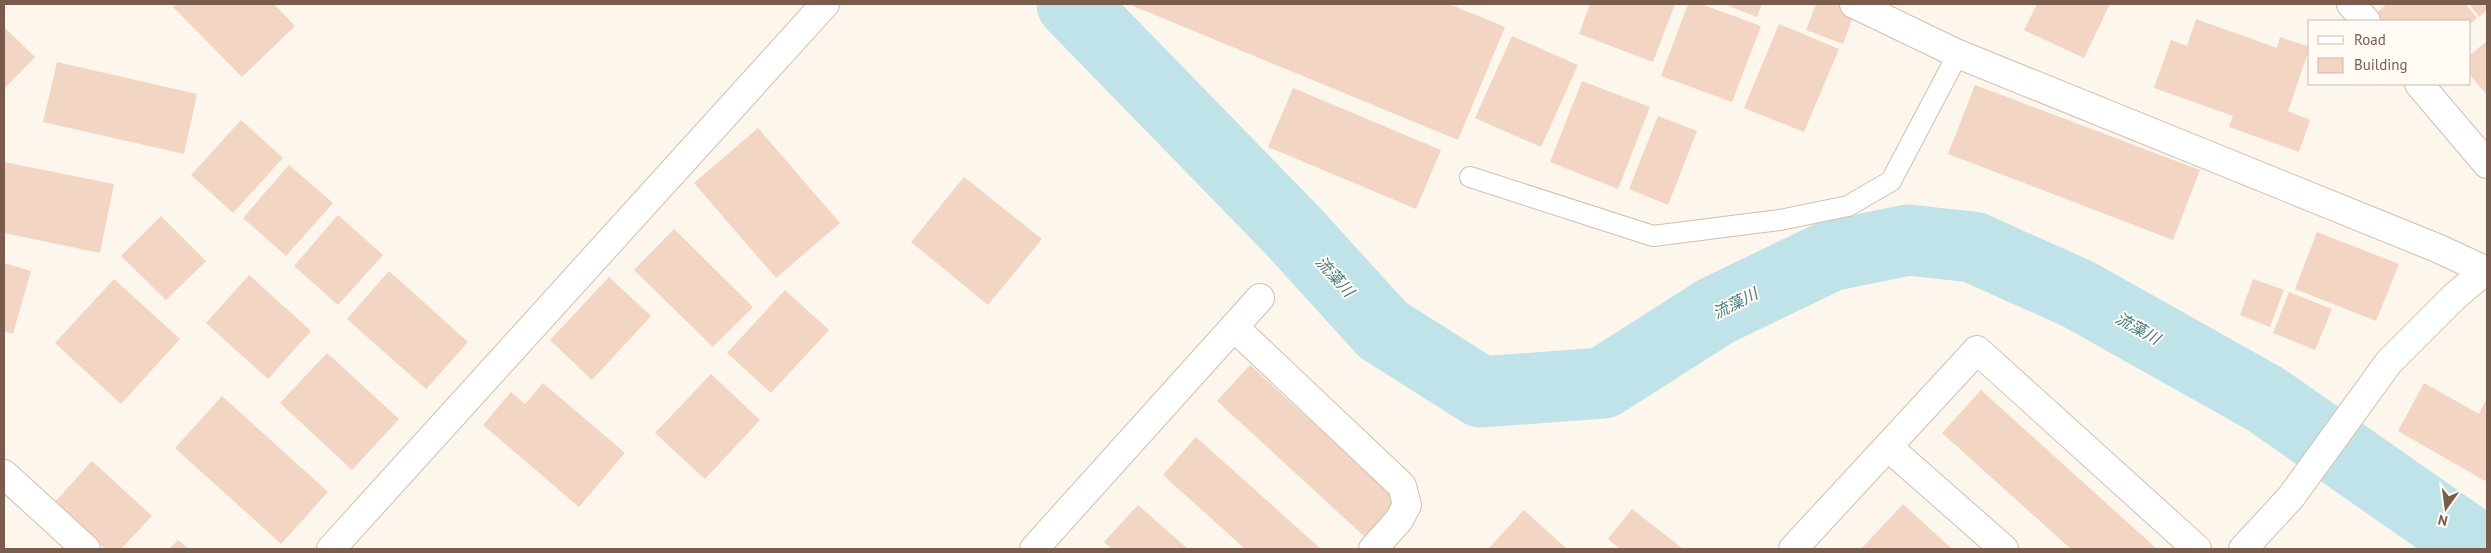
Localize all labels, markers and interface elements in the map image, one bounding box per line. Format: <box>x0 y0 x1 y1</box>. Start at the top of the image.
legend <box>2308 20 2471 85</box>
text: Road <box>2354 30 2386 49</box>
text: Building <box>2354 55 2408 74</box>
water label: 流藻川 <box>1312 251 1360 302</box>
water label: 流藻川 <box>1709 282 1763 323</box>
water label: 流藻川 <box>2112 308 2166 349</box>
north arrow <box>2421 483 2471 533</box>
text: N <box>2436 511 2449 530</box>

